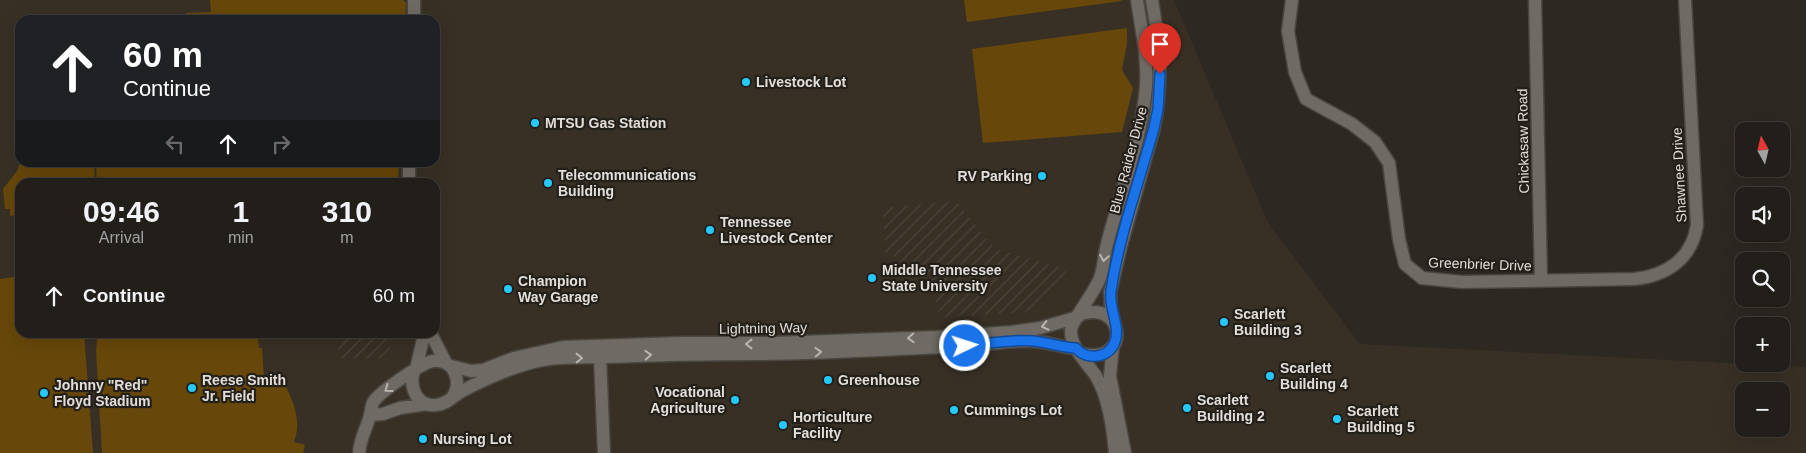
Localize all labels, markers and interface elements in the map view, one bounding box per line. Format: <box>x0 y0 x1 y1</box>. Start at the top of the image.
pin <box>1139 23 1181 74</box>
icon: arrive <box>1146 30 1174 58</box>
icon: ahead <box>40 35 105 100</box>
text: 60 m <box>123 35 203 74</box>
place label: Livestock Lot <box>756 74 847 90</box>
text: Continue <box>123 76 211 101</box>
marker: Livestock Lot <box>740 76 752 88</box>
street label: Chickasaw Road <box>1514 88 1532 194</box>
street label: Blue Raider Drive <box>1106 105 1150 215</box>
place label: MTSU Gas Station <box>545 115 666 131</box>
marker: MTSU Gas Station <box>529 117 541 129</box>
north arrow <box>1735 122 1790 178</box>
map controls <box>1735 122 1790 437</box>
street label: Shawnee Drive <box>1669 127 1689 223</box>
icon: left <box>161 130 189 158</box>
icon: ahead <box>214 130 242 158</box>
icon: right <box>267 130 295 158</box>
place label: Telecommunications Building <box>558 167 696 199</box>
place label: RV Parking <box>958 168 1032 184</box>
marker: RV Parking <box>1036 170 1048 182</box>
marker: Telecommunications Building <box>542 177 554 189</box>
button: sound <box>1735 187 1790 242</box>
text: 09:46 <box>83 195 160 228</box>
text: 1 <box>232 195 249 228</box>
text: 310 <box>322 195 372 228</box>
place label: Tennessee Livestock Center <box>720 214 833 246</box>
marker: Tennessee Livestock Center <box>704 224 716 236</box>
text: Arrival <box>99 229 144 246</box>
text: min <box>228 229 254 246</box>
text: m <box>340 229 353 246</box>
button: search <box>1735 252 1790 307</box>
one-way arrow <box>1100 253 1110 262</box>
street label: Greenbrier Drive <box>1428 254 1532 274</box>
place label: Middle Tennessee State University <box>882 262 1002 294</box>
marker: Middle Tennessee State University <box>866 272 878 284</box>
place label: Champion Way Garage <box>518 273 599 305</box>
icon: ahead <box>40 282 68 310</box>
marker: Champion Way Garage <box>502 283 514 295</box>
text: Continue <box>83 285 165 306</box>
text: 60 m <box>373 285 415 306</box>
place label: Scarlett Building 3 <box>1234 306 1302 338</box>
marker: Scarlett Building 3 <box>1218 316 1230 328</box>
button: + <box>1735 317 1790 372</box>
street label: Lightning Way <box>719 319 807 337</box>
position arrow <box>938 319 990 371</box>
one-way arrow <box>1041 320 1050 331</box>
one-way arrow <box>907 333 914 343</box>
one-way arrow <box>744 339 752 349</box>
one-way arrow <box>814 346 822 357</box>
one-way arrow <box>645 349 653 360</box>
one-way arrow <box>576 353 584 363</box>
place label: Scarlett Building 4 <box>1280 360 1348 392</box>
marker: Scarlett Building 4 <box>1264 370 1276 382</box>
place label: Reese Smith Jr. Field <box>202 372 286 404</box>
place label: Greenhouse <box>838 372 920 388</box>
marker: Greenhouse <box>822 374 834 386</box>
place label: Johnny "Red" Floyd Stadium <box>54 377 150 409</box>
marker: Reese Smith Jr. Field <box>186 382 198 394</box>
button: − <box>1735 382 1790 437</box>
one-way arrow <box>384 383 394 392</box>
place label: Vocational Agriculture <box>650 384 725 416</box>
marker: Johnny "Red" Floyd Stadium <box>38 387 50 399</box>
place label: Scarlett Building 2 <box>1197 392 1265 424</box>
marker: Vocational Agriculture <box>729 394 741 406</box>
place label: Cummings Lot <box>964 402 1062 418</box>
marker: Scarlett Building 2 <box>1181 402 1193 414</box>
place label: Scarlett Building 5 <box>1347 403 1415 435</box>
marker: Cummings Lot <box>948 404 960 416</box>
place label: Horticulture Facility <box>793 409 873 441</box>
marker: Scarlett Building 5 <box>1331 413 1343 425</box>
marker: Horticulture Facility <box>777 419 789 431</box>
place label: Nursing Lot <box>433 431 512 447</box>
marker: Nursing Lot <box>417 433 429 445</box>

